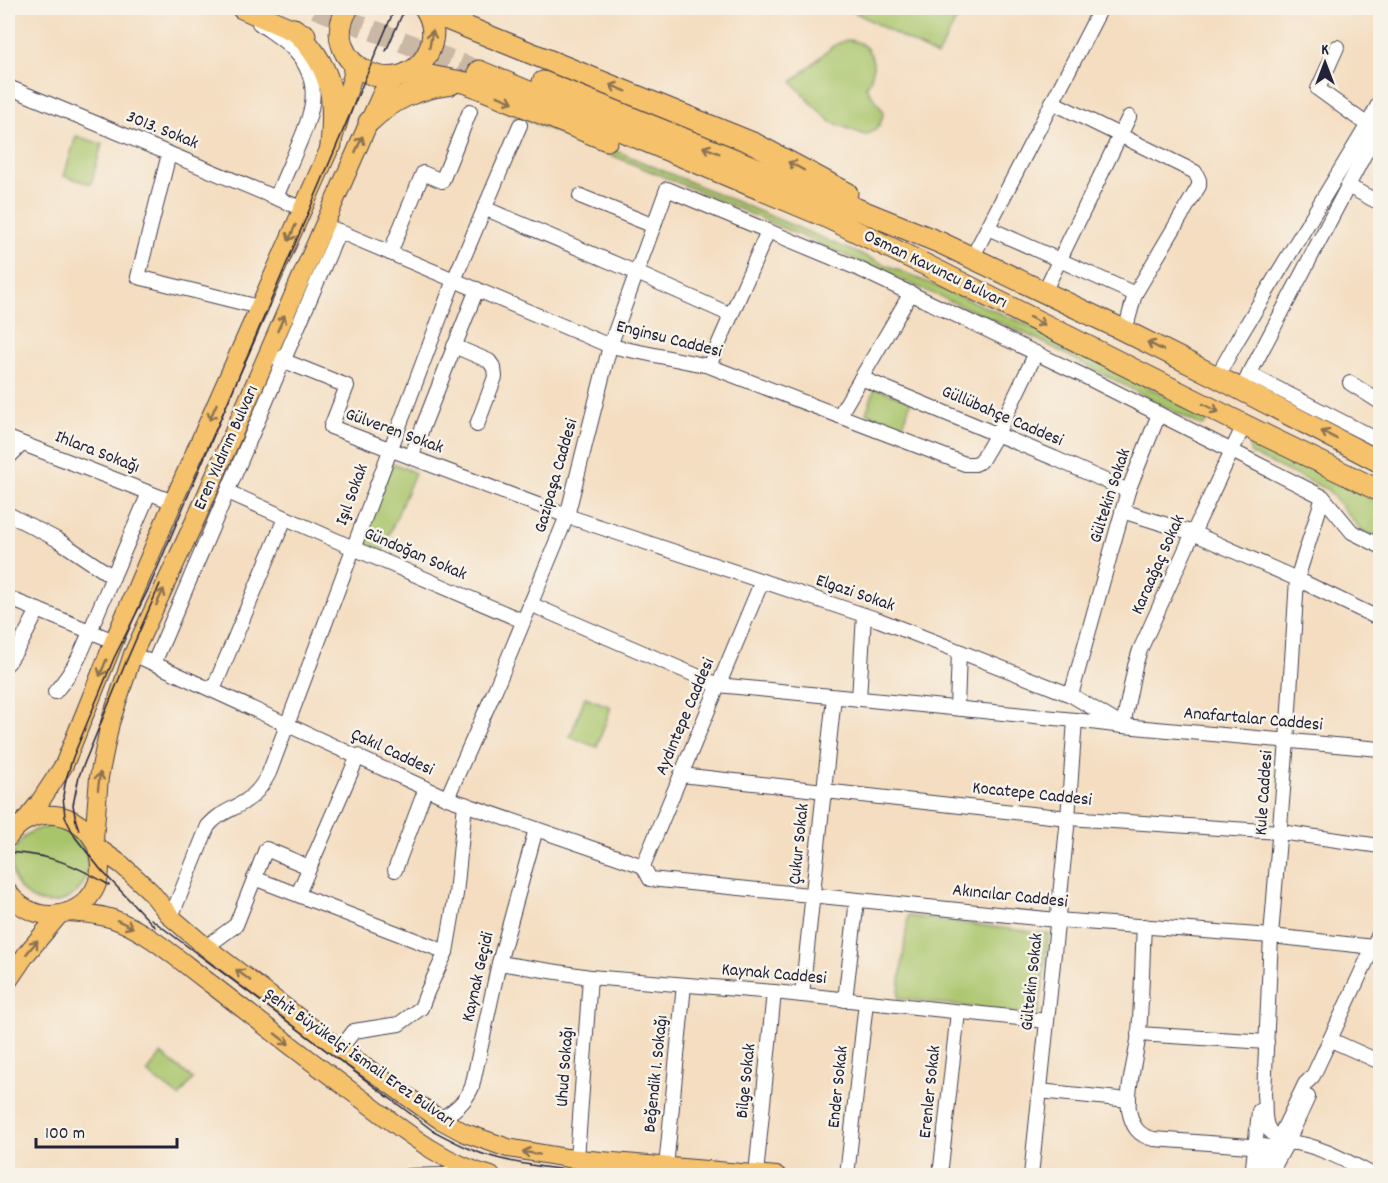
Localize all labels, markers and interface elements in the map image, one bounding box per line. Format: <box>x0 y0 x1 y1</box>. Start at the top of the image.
one-way arrow <box>425 30 436 50</box>
north arrow <box>1295 33 1355 93</box>
text: K <box>1321 39 1329 62</box>
one-way arrow <box>609 82 627 93</box>
one-way arrow <box>496 94 514 105</box>
street label: 3013. Sokak <box>122 105 202 157</box>
one-way arrow <box>354 135 365 153</box>
one-way arrow <box>702 144 721 155</box>
one-way arrow <box>788 160 805 172</box>
one-way arrow <box>286 224 297 242</box>
street label: Osman Kavuncu Bulvarı <box>859 224 1011 316</box>
one-way arrow <box>276 314 287 332</box>
street label: Enginsu Caddesi <box>613 315 725 365</box>
one-way arrow <box>1028 315 1045 327</box>
one-way arrow <box>1147 340 1164 352</box>
street label: Güllübahçe Caddesi <box>937 380 1067 454</box>
street label: Eren Yıldırım Bulvarı <box>188 382 266 514</box>
one-way arrow <box>207 402 218 420</box>
street label: Gülveren Sokak <box>341 403 447 461</box>
one-way arrow <box>1202 403 1220 415</box>
street label: Gazipaşa Caddesi <box>529 416 585 536</box>
street label: Ihlara Sokağı <box>51 425 143 481</box>
one-way arrow <box>1320 429 1338 440</box>
street label: Gültekin Sokak <box>1084 446 1138 546</box>
street label: Işıl Sokak <box>330 461 376 529</box>
street label: Karaağaç Sokak <box>1126 511 1192 619</box>
street label: Gündoğan Sokak <box>360 522 470 588</box>
street label: Elgazi Sokak <box>812 569 898 619</box>
one-way arrow <box>154 588 166 606</box>
street label: Aydıntepe Caddesi <box>650 655 722 779</box>
one-way arrow <box>97 658 108 677</box>
street label: Anafartalar Caddesi <box>1182 701 1324 739</box>
street label: Çakıl Caddesi <box>346 723 438 783</box>
street label: Kule Caddesi <box>1250 750 1280 836</box>
one-way arrow <box>94 772 105 792</box>
street label: Kocatepe Caddesi <box>971 776 1093 814</box>
street label: Çukur Sokak <box>783 802 817 886</box>
street label: Akıncılar Caddesi <box>951 879 1069 915</box>
one-way arrow <box>115 919 133 931</box>
street label: Kaynak Geçidi <box>457 930 501 1024</box>
street label: Gültekin Sokak <box>1015 932 1051 1032</box>
one-way arrow <box>25 940 39 955</box>
street label: Kaynak Caddesi <box>720 958 828 992</box>
one-way arrow <box>235 969 251 981</box>
street label: Şehit Büyükelçi İsmail Erez Bulvarı <box>258 983 460 1135</box>
street label: Beğendik 1. Sokağı <box>638 1014 676 1134</box>
street label: Uhud Sokağı <box>551 1026 581 1108</box>
one-way arrow <box>274 1032 290 1045</box>
street label: Bilge Sokak <box>731 1042 763 1120</box>
street label: Erenler Sokak <box>914 1044 948 1140</box>
street label: Ender Sokak <box>822 1045 856 1129</box>
scale bar <box>36 1111 177 1149</box>
text: 100 m <box>45 1122 85 1147</box>
one-way arrow <box>522 1147 541 1158</box>

